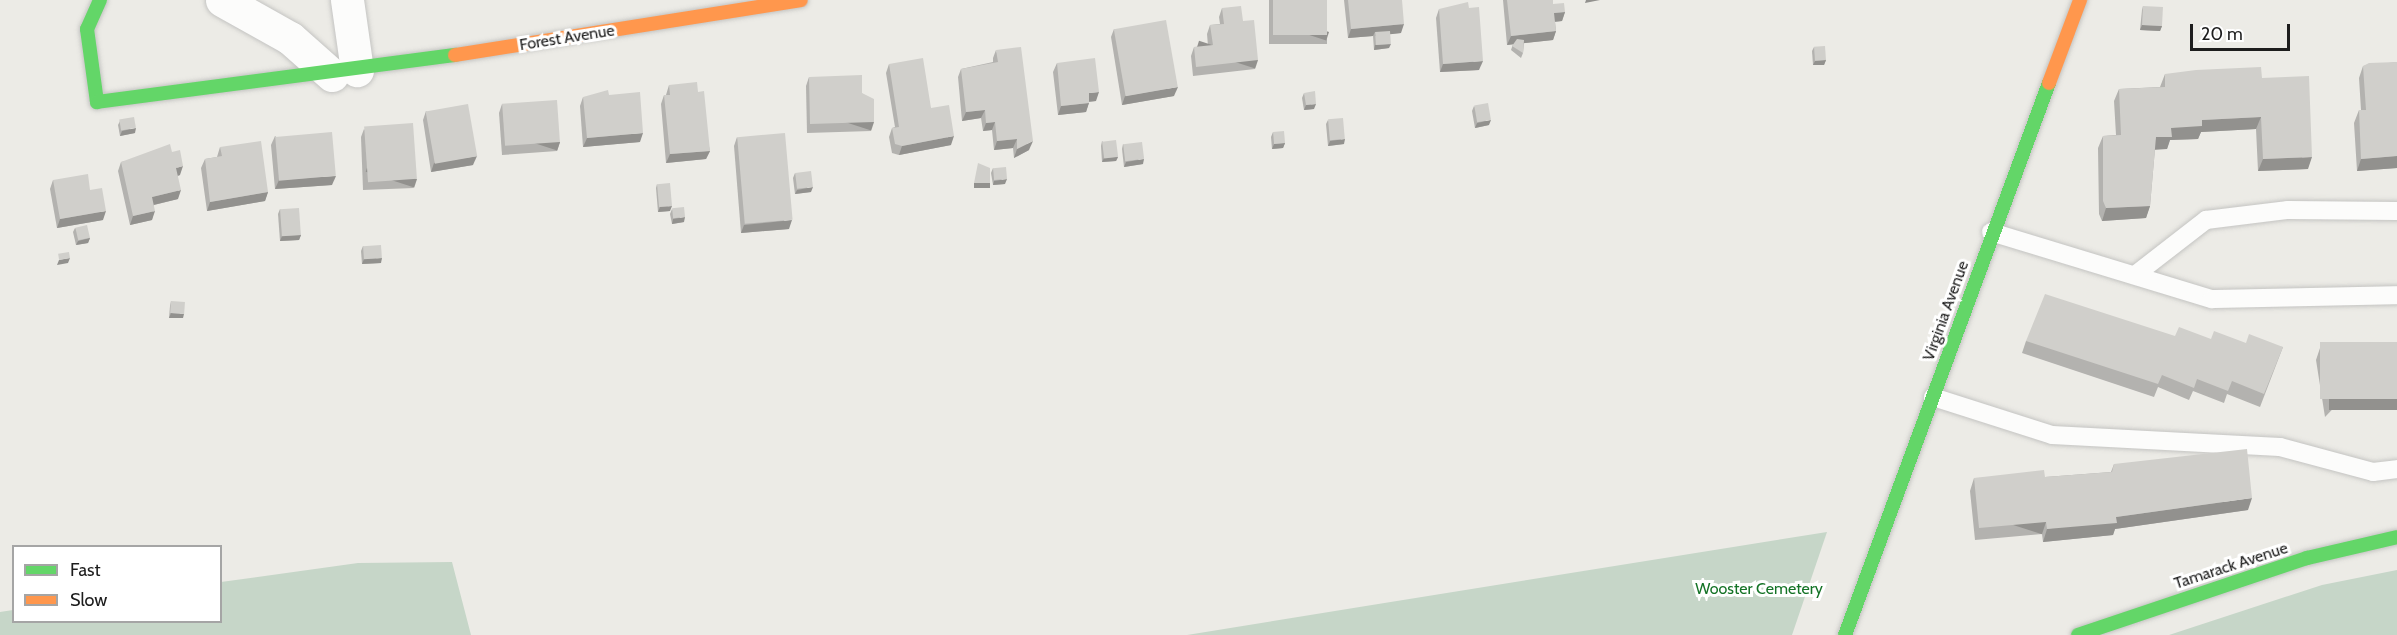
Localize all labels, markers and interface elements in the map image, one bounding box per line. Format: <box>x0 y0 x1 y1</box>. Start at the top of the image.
scale bar <box>2193 12 2294 50</box>
street label: Forest Avenue <box>518 21 616 55</box>
text: 20 m <box>2201 23 2243 45</box>
street label: Virginia Avenue <box>1919 258 1973 364</box>
street label: Tamarack Avenue <box>2172 539 2290 593</box>
legend <box>12 545 222 623</box>
text: Fast <box>70 559 101 581</box>
park label: Wooster Cemetery <box>1695 579 1823 599</box>
text: Slow <box>70 589 107 611</box>

